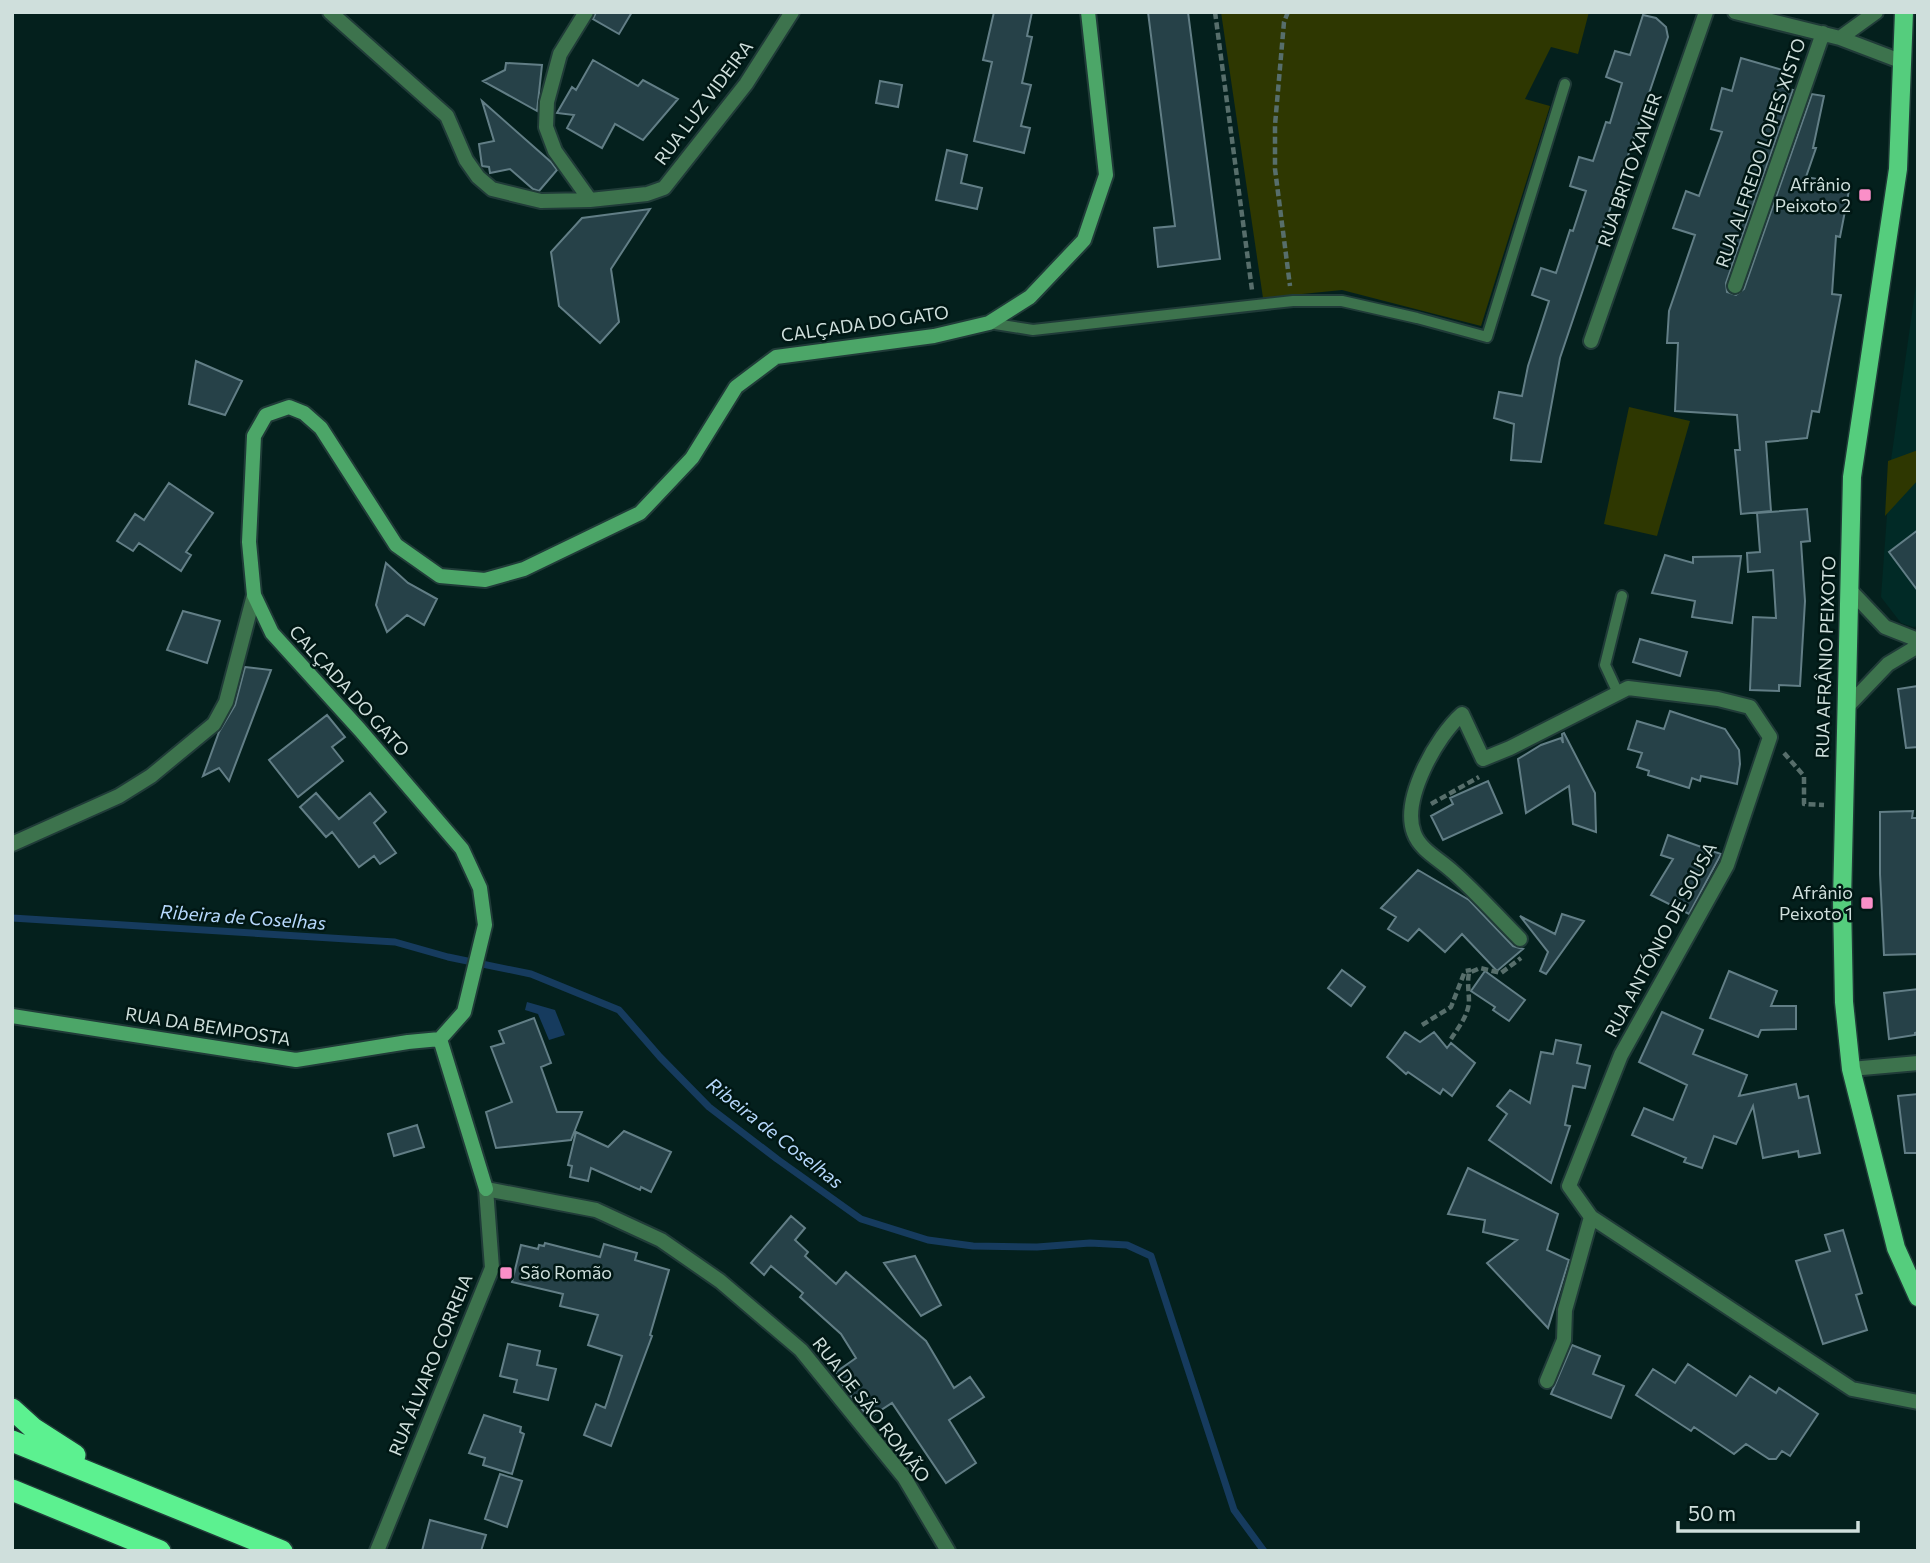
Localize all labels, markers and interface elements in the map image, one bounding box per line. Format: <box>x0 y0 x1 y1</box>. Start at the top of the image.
street label: RUA ALFREDO LOPES XISTO <box>1710 35 1810 270</box>
street label: RUA LUZ VIDEIRA <box>649 36 757 169</box>
street label: RUA BRITO XAVIER <box>1592 90 1666 250</box>
place label: Afrânio Peixoto 2 <box>1775 173 1851 216</box>
marker: Afrânio Peixoto 2 <box>1857 187 1873 203</box>
street label: CALÇADA DO GATO <box>780 300 950 346</box>
street label: RUA AFRÂNIO PEIXOTO <box>1810 555 1840 759</box>
street label: CALÇADA DO GATO <box>285 620 415 761</box>
street label: RUA ANTÓNIO DE SOUSA <box>1599 838 1721 1041</box>
place label: Afrânio Peixoto 1 <box>1779 881 1853 924</box>
marker: Afrânio Peixoto 1 <box>1859 895 1875 911</box>
water label: Ribeira de Coselhas <box>159 899 327 934</box>
street label: RUA DA BEMPOSTA <box>124 1002 292 1050</box>
water label: Ribeira de Coselhas <box>703 1072 848 1193</box>
place label: São Romão <box>520 1261 612 1283</box>
marker: São Romão <box>498 1265 514 1281</box>
street label: RUA ÁLVARO CORREIA <box>384 1270 477 1459</box>
street label: RUA DE SÃO ROMÃO <box>808 1332 935 1486</box>
scale bar <box>1678 1490 1858 1534</box>
text: 50 m <box>1688 1500 1736 1525</box>

